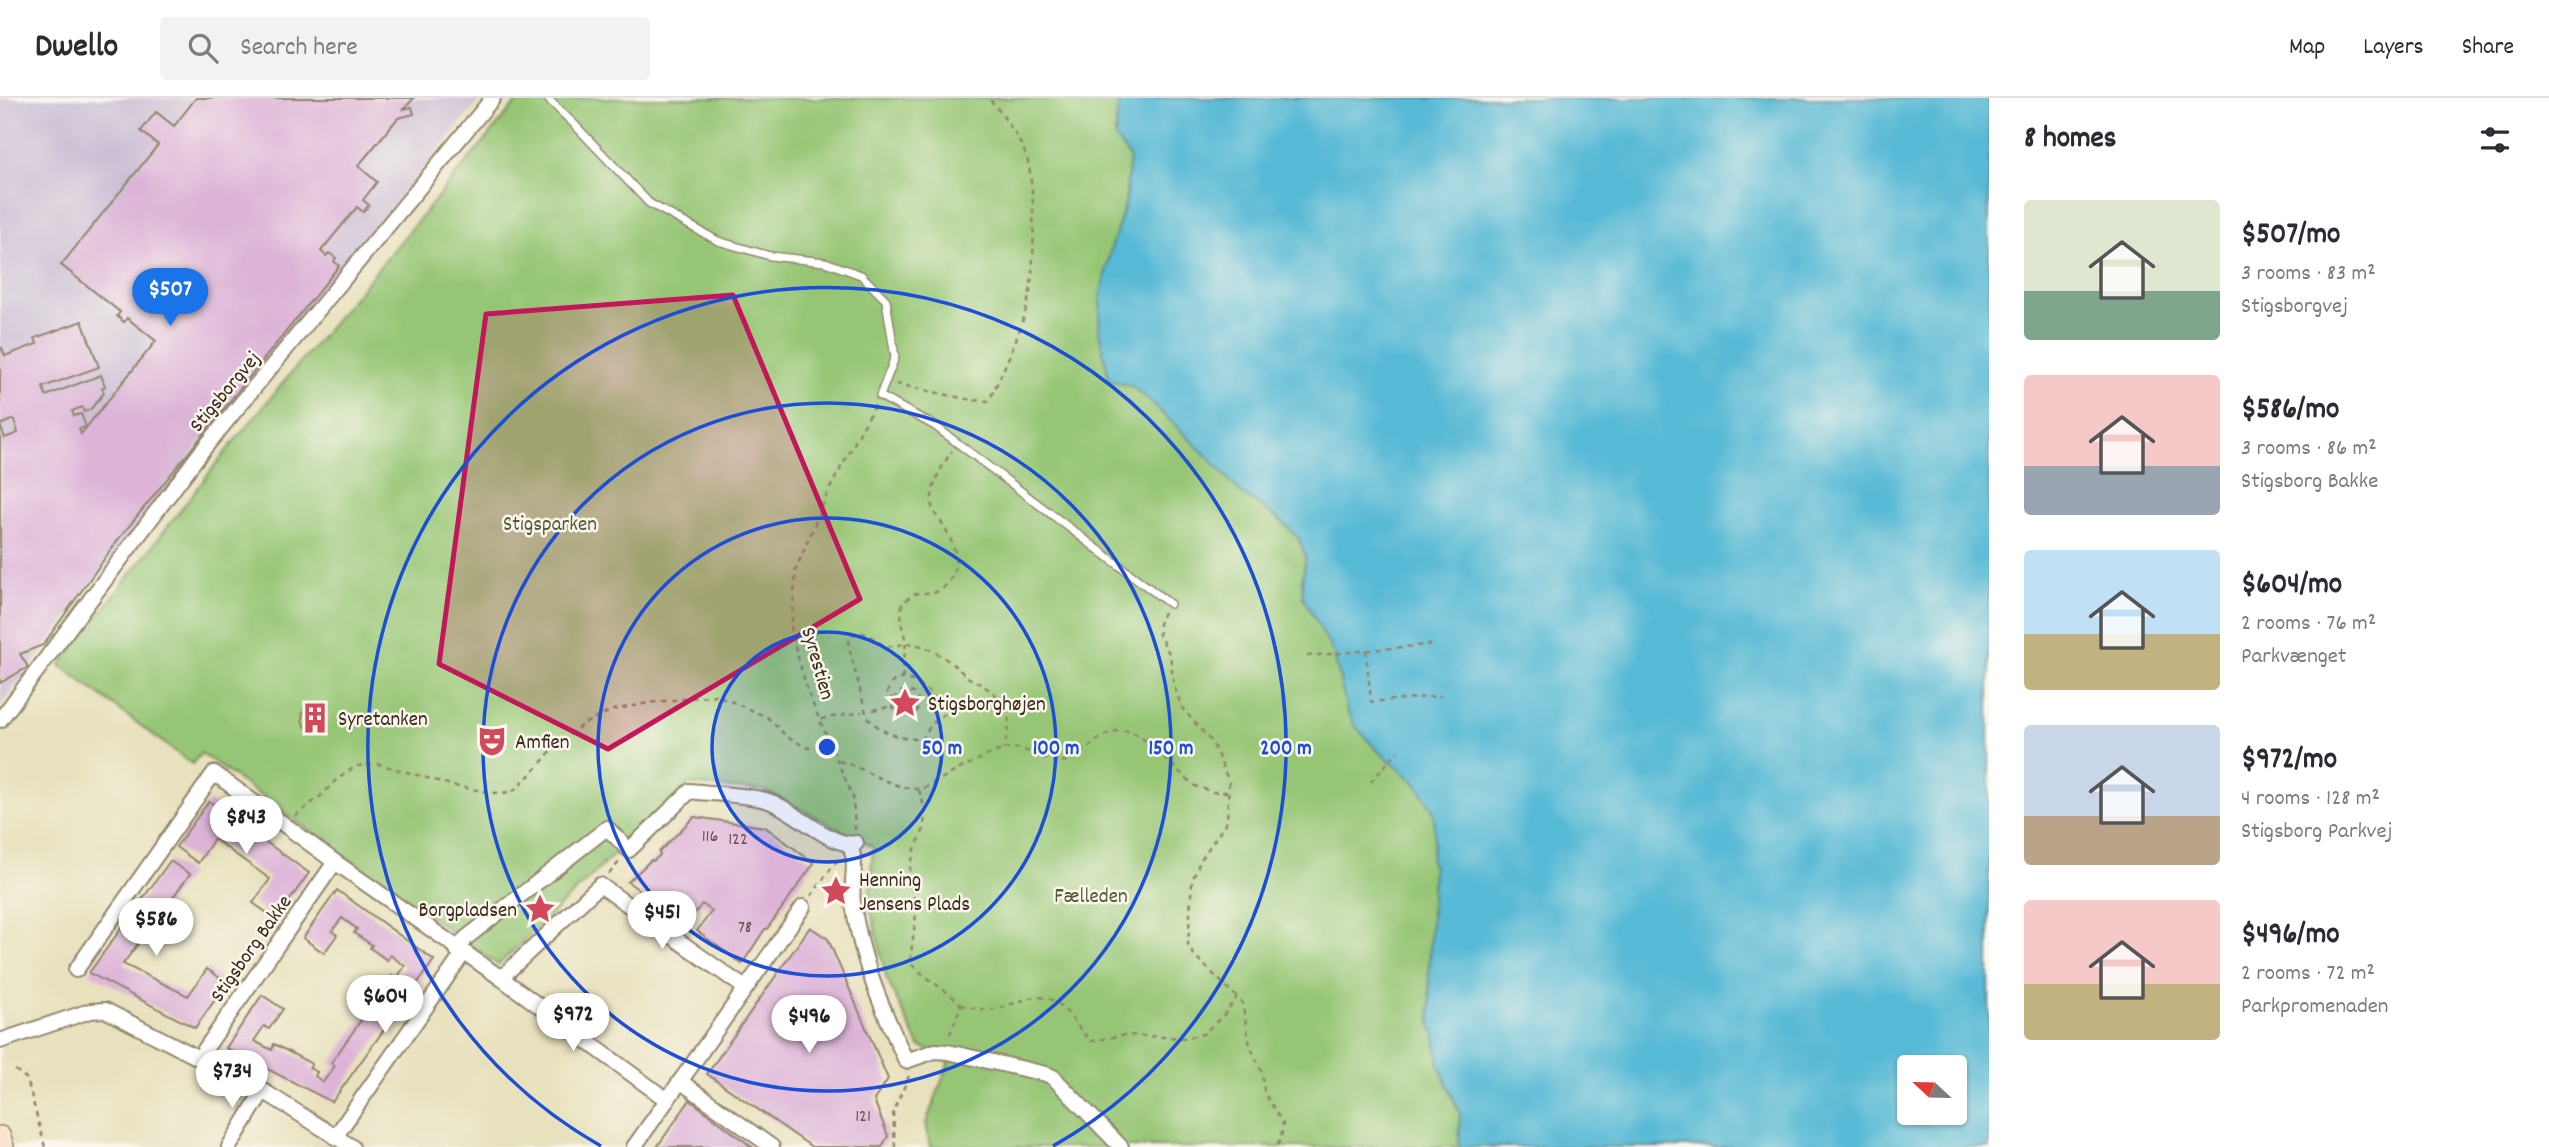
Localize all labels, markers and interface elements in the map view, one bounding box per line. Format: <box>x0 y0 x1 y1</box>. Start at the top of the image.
search box <box>160 17 650 80</box>
text: Dwello <box>35 25 118 72</box>
icon: search <box>184 29 222 67</box>
text: Search here <box>240 30 358 67</box>
text: Map <box>2289 31 2325 65</box>
text: Layers <box>2363 31 2424 65</box>
text: Share <box>2462 31 2514 65</box>
text: 8 homes <box>2024 119 2116 162</box>
icon: filters <box>2476 121 2514 159</box>
text: $507/mo <box>2241 215 2340 258</box>
icon: home <box>2080 228 2164 312</box>
text: 3 rooms · 83 m² <box>2241 258 2376 291</box>
pin: $507 <box>129 268 211 328</box>
text: $507 <box>148 274 192 307</box>
text: Stigsborgvej <box>2241 291 2348 324</box>
street label: Stigsborgvej <box>183 346 269 440</box>
text: $586/mo <box>2241 390 2339 433</box>
icon: home <box>2080 403 2164 487</box>
text: 3 rooms · 86 m² <box>2241 433 2377 466</box>
text: Stigsborg Bakke <box>2241 466 2378 499</box>
park label: Stigsparken <box>503 511 597 541</box>
text: $604/mo <box>2241 565 2342 608</box>
icon: home <box>2080 578 2164 662</box>
text: 2 rooms · 76 m² <box>2241 608 2376 641</box>
street label: Syrestien <box>791 624 841 704</box>
text: Parkvænget <box>2241 641 2346 674</box>
place icon: Stigsborghøjen <box>888 686 922 720</box>
place label: Stigsborghøjen <box>928 691 1046 721</box>
building icon: Syretanken <box>298 701 332 735</box>
place label: Syretanken <box>338 706 428 736</box>
theatre icon: Amfien <box>475 724 509 758</box>
place label: Amfien <box>515 729 570 759</box>
centre of rings <box>815 735 839 759</box>
text: 50 m <box>922 735 962 765</box>
text: 100 m <box>1033 735 1079 765</box>
text: 150 m <box>1148 735 1194 765</box>
text: 200 m <box>1260 735 1312 765</box>
text: $972/mo <box>2241 740 2337 783</box>
icon: home <box>2080 753 2164 837</box>
text: 4 rooms · 128 m² <box>2241 783 2380 816</box>
pin: $843 <box>205 796 287 856</box>
text: $843 <box>226 802 266 835</box>
text: Stigsborg Parkvej <box>2241 816 2393 849</box>
house number: 116 <box>702 825 718 850</box>
house number: 122 <box>728 828 748 853</box>
place label: Henning Jensens Plads <box>859 867 970 921</box>
place icon: Henning Jensens Plads <box>819 874 853 908</box>
park label: Fælleden <box>1054 883 1128 913</box>
street label: Stigsborg Bakke <box>204 890 301 1010</box>
place icon: Borgpladsen <box>523 892 557 926</box>
pin: $451 <box>621 892 703 951</box>
place label: Borgpladsen <box>419 897 517 927</box>
text: $451 <box>644 897 680 930</box>
pin: $586 <box>115 898 197 958</box>
text: $586 <box>135 904 177 937</box>
text: $496/mo <box>2241 915 2340 958</box>
house number: 78 <box>738 916 752 941</box>
icon: home <box>2080 928 2164 1012</box>
text: 2 rooms · 72 m² <box>2241 958 2375 991</box>
pin: $604 <box>344 976 426 1035</box>
text: $604 <box>362 981 408 1014</box>
text: Parkpromenaden <box>2241 991 2388 1024</box>
pin: $972 <box>532 993 614 1053</box>
pin: $496 <box>768 996 850 1055</box>
text: $972 <box>552 999 594 1032</box>
text: $496 <box>787 1001 831 1034</box>
pin: $734 <box>191 1051 273 1110</box>
north arrow <box>1897 1055 1967 1125</box>
map controls <box>1897 1055 1967 1125</box>
text: $734 <box>212 1056 252 1089</box>
house number: 121 <box>855 1105 871 1130</box>

